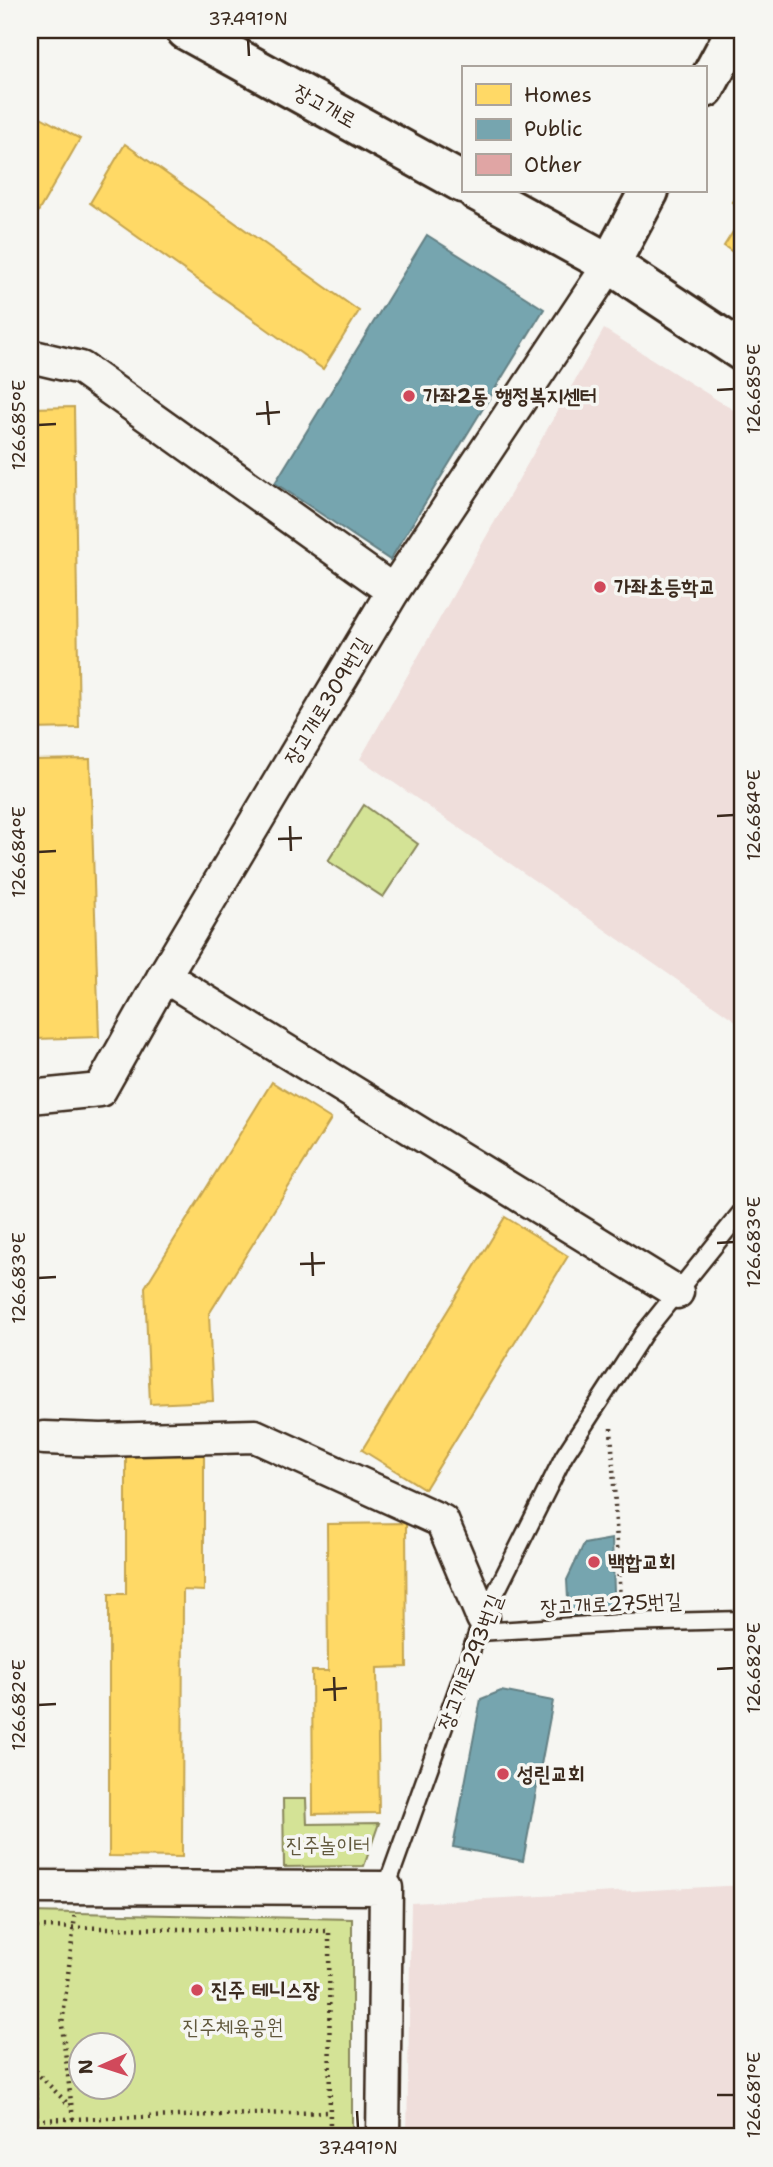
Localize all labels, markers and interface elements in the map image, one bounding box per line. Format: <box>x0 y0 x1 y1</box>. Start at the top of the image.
text: 37.491°N <box>208 7 288 31</box>
legend <box>462 66 706 192</box>
street label: 장고개로 <box>289 77 361 135</box>
text: Homes <box>524 81 592 109</box>
text: Public <box>524 115 583 143</box>
text: Other <box>524 151 582 179</box>
text: 126.685°E <box>742 344 766 434</box>
text: 126.685°E <box>7 380 31 470</box>
place label: 가좌2동 행정복지센터 <box>423 382 597 410</box>
marker: 가좌2동 행정복지센터 <box>401 388 417 404</box>
place label: 가좌초등학교 <box>614 573 715 601</box>
marker: 가좌초등학교 <box>592 579 608 595</box>
street label: 장고개로309번길 <box>278 632 376 770</box>
text: 126.684°E <box>742 769 766 861</box>
text: 126.684°E <box>7 806 31 898</box>
text: 126.683°E <box>742 1196 766 1288</box>
text: 126.683°E <box>7 1232 31 1324</box>
place label: 백합교회 <box>608 1548 676 1576</box>
marker: 백합교회 <box>586 1554 602 1570</box>
street label: 장고개로275번길 <box>540 1586 682 1622</box>
street label: 장고개로293번길 <box>431 1590 509 1734</box>
text: 126.682°E <box>742 1622 766 1714</box>
text: 126.682°E <box>7 1659 31 1751</box>
place label: 성린교회 <box>517 1760 585 1788</box>
marker: 성린교회 <box>495 1766 511 1782</box>
park label: 진주놀이터 <box>286 1831 370 1859</box>
place label: 진주 테니스장 <box>211 1976 320 2004</box>
marker: 진주 테니스장 <box>189 1982 205 1998</box>
park label: 진주체육공원 <box>182 2013 284 2041</box>
north arrow <box>66 2030 136 2100</box>
text: 126.681°E <box>742 2052 766 2138</box>
text: N <box>73 2059 98 2075</box>
text: 37.491°N <box>318 2136 398 2160</box>

